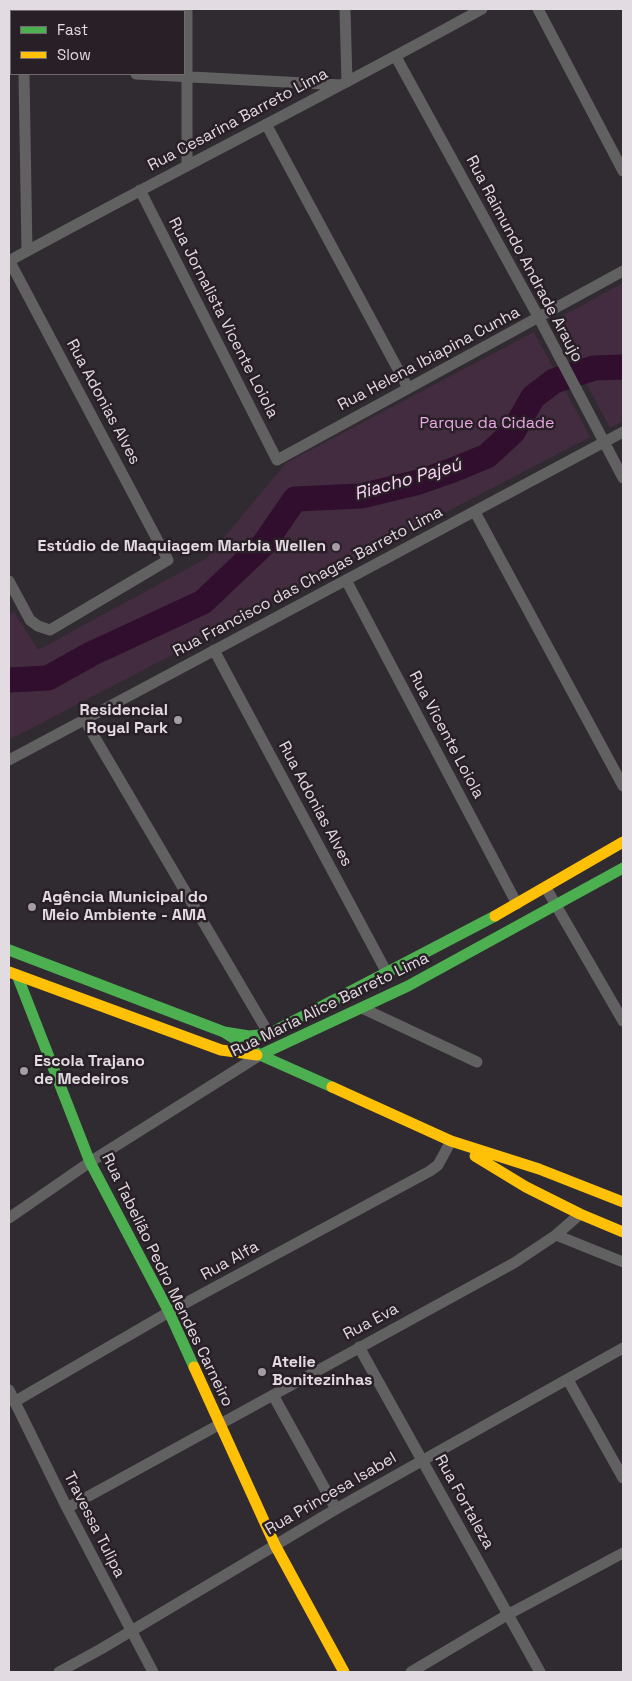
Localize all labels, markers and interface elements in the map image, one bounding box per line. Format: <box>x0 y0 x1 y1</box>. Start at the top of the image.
legend <box>10 10 185 75</box>
text: Fast <box>57 20 88 39</box>
text: Slow <box>57 45 91 64</box>
street label: Rua Cesarina Barreto Lima <box>145 64 331 176</box>
street label: Rua Raimundo Andrade Araujo <box>461 152 587 366</box>
street label: Rua Jornalista Vicente Loiola <box>164 215 282 421</box>
street label: Rua Helena Ibiapina Cunha <box>335 303 523 415</box>
street label: Rua Adonias Alves <box>62 336 144 468</box>
park label: Parque da Cidade <box>420 414 554 434</box>
water label: Riacho Pajeú <box>352 454 464 506</box>
street label: Rua Francisco das Chagas Barreto Lima <box>170 503 446 661</box>
place label: Estúdio de Maquiagem Marbia Wellen <box>38 537 326 557</box>
marker: Estúdio de Maquiagem Marbia Wellen <box>330 541 342 553</box>
street label: Rua Vicente Loiola <box>404 668 488 802</box>
place label: Residencial Royal Park <box>80 701 168 739</box>
marker: Residencial Royal Park <box>172 714 184 726</box>
street label: Rua Adonias Alves <box>274 738 356 870</box>
place label: Agência Municipal do Meio Ambiente - AMA <box>42 888 208 926</box>
marker: Agência Municipal do Meio Ambiente - AMA <box>26 901 38 913</box>
street label: Rua Maria Alice Barreto Lima <box>228 949 432 1061</box>
place label: Escola Trajano de Medeiros <box>34 1052 145 1090</box>
marker: Escola Trajano de Medeiros <box>18 1065 30 1077</box>
street label: Rua Tabelião Pedro Mendes Carneiro <box>97 1150 237 1410</box>
street label: Rua Alfa <box>198 1237 262 1285</box>
street label: Rua Eva <box>340 1299 402 1345</box>
place label: Atelie Bonitezinhas <box>272 1353 372 1391</box>
marker: Atelie Bonitezinhas <box>256 1366 268 1378</box>
street label: Rua Princesa Isabel <box>262 1449 400 1539</box>
street label: Rua Fortaleza <box>430 1452 498 1552</box>
street label: Travessa Tulipa <box>59 1469 129 1581</box>

